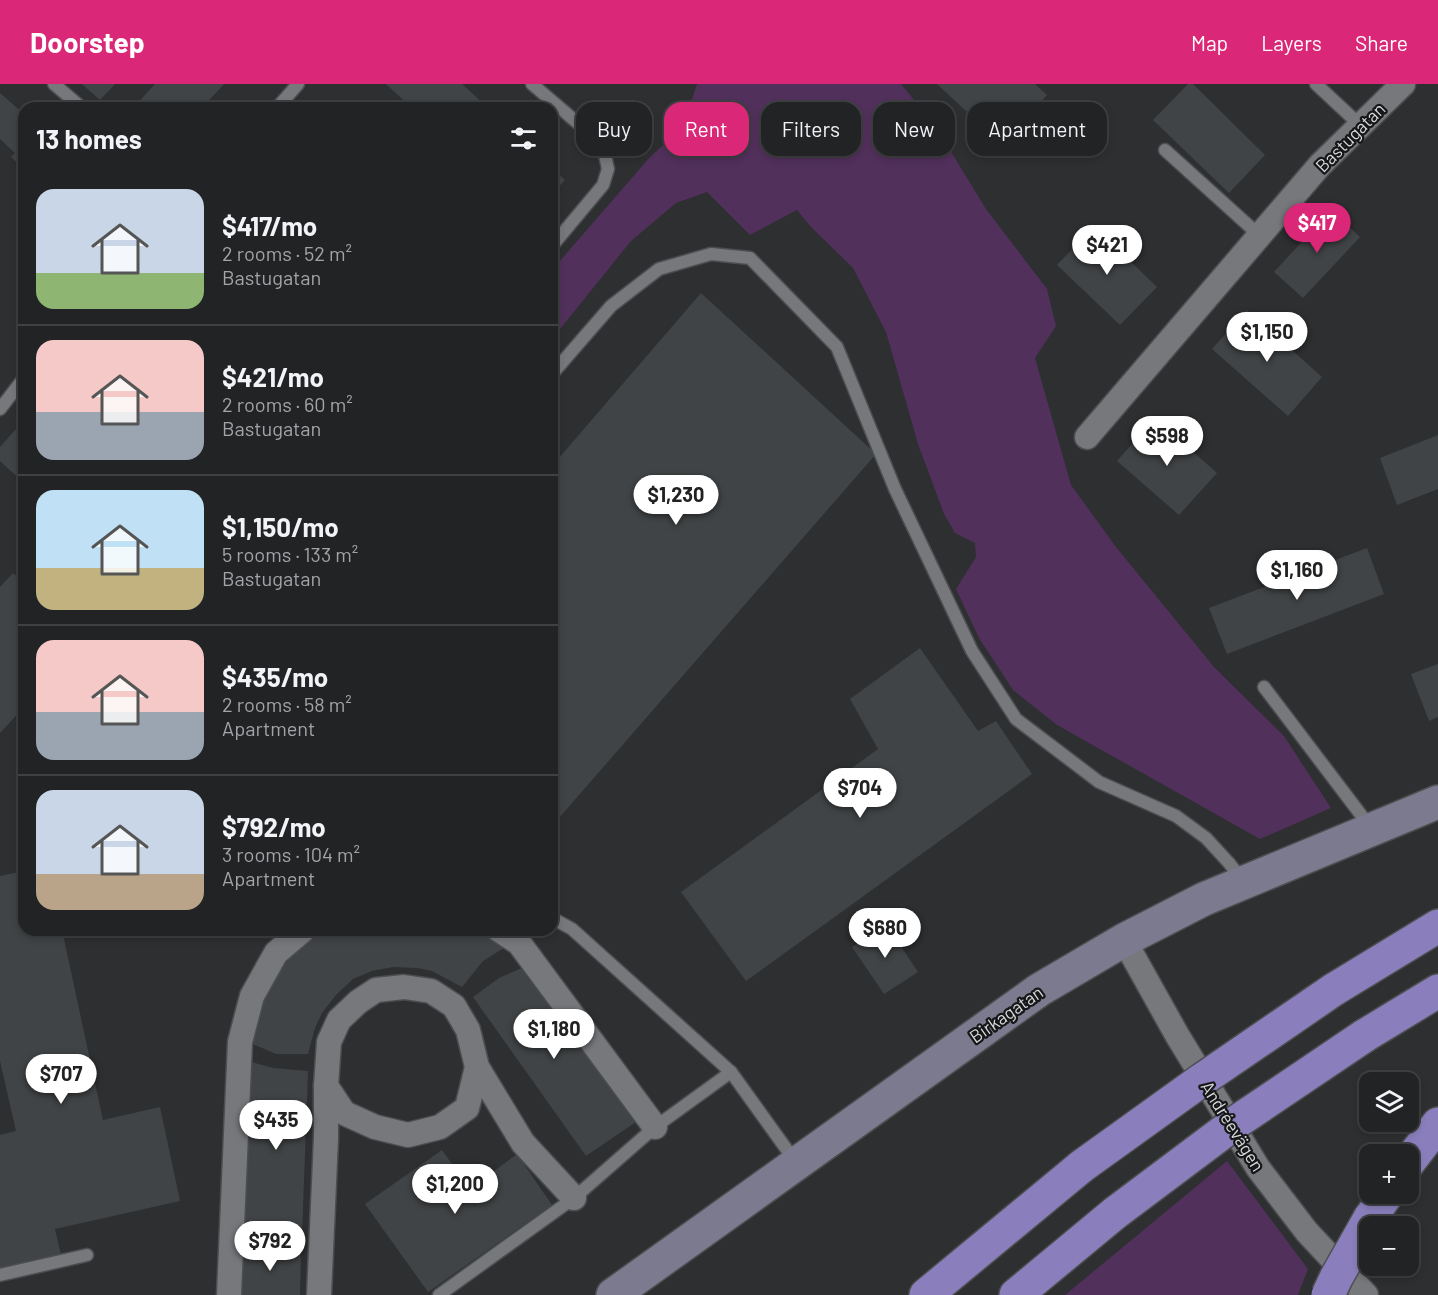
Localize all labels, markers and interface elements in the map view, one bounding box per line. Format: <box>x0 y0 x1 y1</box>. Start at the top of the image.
text: Doorstep <box>30 25 145 59</box>
text: Map <box>1191 30 1228 55</box>
text: Layers <box>1261 30 1322 55</box>
text: Share <box>1355 30 1408 55</box>
street label: Bastugatan <box>1311 98 1389 176</box>
chip: Buy <box>576 102 652 156</box>
chip: Rent <box>664 102 749 156</box>
chip: Filters <box>761 102 861 156</box>
chip: New <box>873 102 955 156</box>
chip: Apartment <box>967 102 1107 156</box>
icon: filters <box>507 122 540 155</box>
text: 13 homes <box>36 123 142 154</box>
pin: $417 <box>1281 203 1353 254</box>
text: $417/mo <box>222 210 317 241</box>
text: $417 <box>1298 210 1336 234</box>
icon: home <box>84 213 156 285</box>
pin: $421 <box>1071 225 1143 276</box>
text: $421 <box>1086 232 1128 256</box>
text: 2 rooms · 52 m² <box>222 241 352 265</box>
text: Bastugatan <box>222 265 321 289</box>
pin: $1,150 <box>1218 312 1316 363</box>
text: $1,150 <box>1240 319 1294 343</box>
text: $421/mo <box>222 361 324 392</box>
icon: home <box>84 364 156 436</box>
text: 2 rooms · 60 m² <box>222 392 353 416</box>
text: Bastugatan <box>222 416 321 440</box>
pin: $598 <box>1131 416 1203 467</box>
text: $598 <box>1145 423 1189 447</box>
pin: $1,230 <box>627 475 725 526</box>
text: $1,230 <box>648 482 704 506</box>
text: $1,150/mo <box>222 511 339 542</box>
icon: home <box>84 514 156 586</box>
text: 5 rooms · 133 m² <box>222 542 358 566</box>
pin: $1,160 <box>1248 550 1346 601</box>
text: $1,160 <box>1270 557 1324 581</box>
text: Bastugatan <box>222 566 321 590</box>
text: $435/mo <box>222 661 328 692</box>
icon: home <box>84 664 156 736</box>
text: 2 rooms · 58 m² <box>222 692 352 716</box>
text: Apartment <box>222 716 315 740</box>
pin: $704 <box>824 768 896 819</box>
text: $704 <box>838 775 882 799</box>
text: $792/mo <box>222 811 326 842</box>
icon: home <box>84 814 156 886</box>
text: 3 rooms · 104 m² <box>222 842 360 866</box>
text: Apartment <box>222 866 315 890</box>
pin: $680 <box>849 908 921 959</box>
text: $680 <box>863 915 907 939</box>
street label: Birkagatan <box>965 981 1047 1047</box>
pin: $1,180 <box>505 1009 603 1060</box>
text: $1,180 <box>527 1016 581 1040</box>
pin: $707 <box>25 1054 97 1105</box>
text: $707 <box>40 1061 82 1085</box>
map controls <box>1359 1072 1419 1276</box>
button: layers <box>1359 1072 1419 1132</box>
street label: Andréevägen <box>1197 1077 1269 1175</box>
pin: $435 <box>240 1100 312 1151</box>
text: $435 <box>253 1107 299 1131</box>
button: + <box>1359 1144 1419 1204</box>
pin: $1,200 <box>406 1164 504 1215</box>
text: $1,200 <box>426 1171 484 1195</box>
button: − <box>1359 1216 1419 1276</box>
pin: $792 <box>234 1221 306 1272</box>
text: $792 <box>248 1228 292 1252</box>

